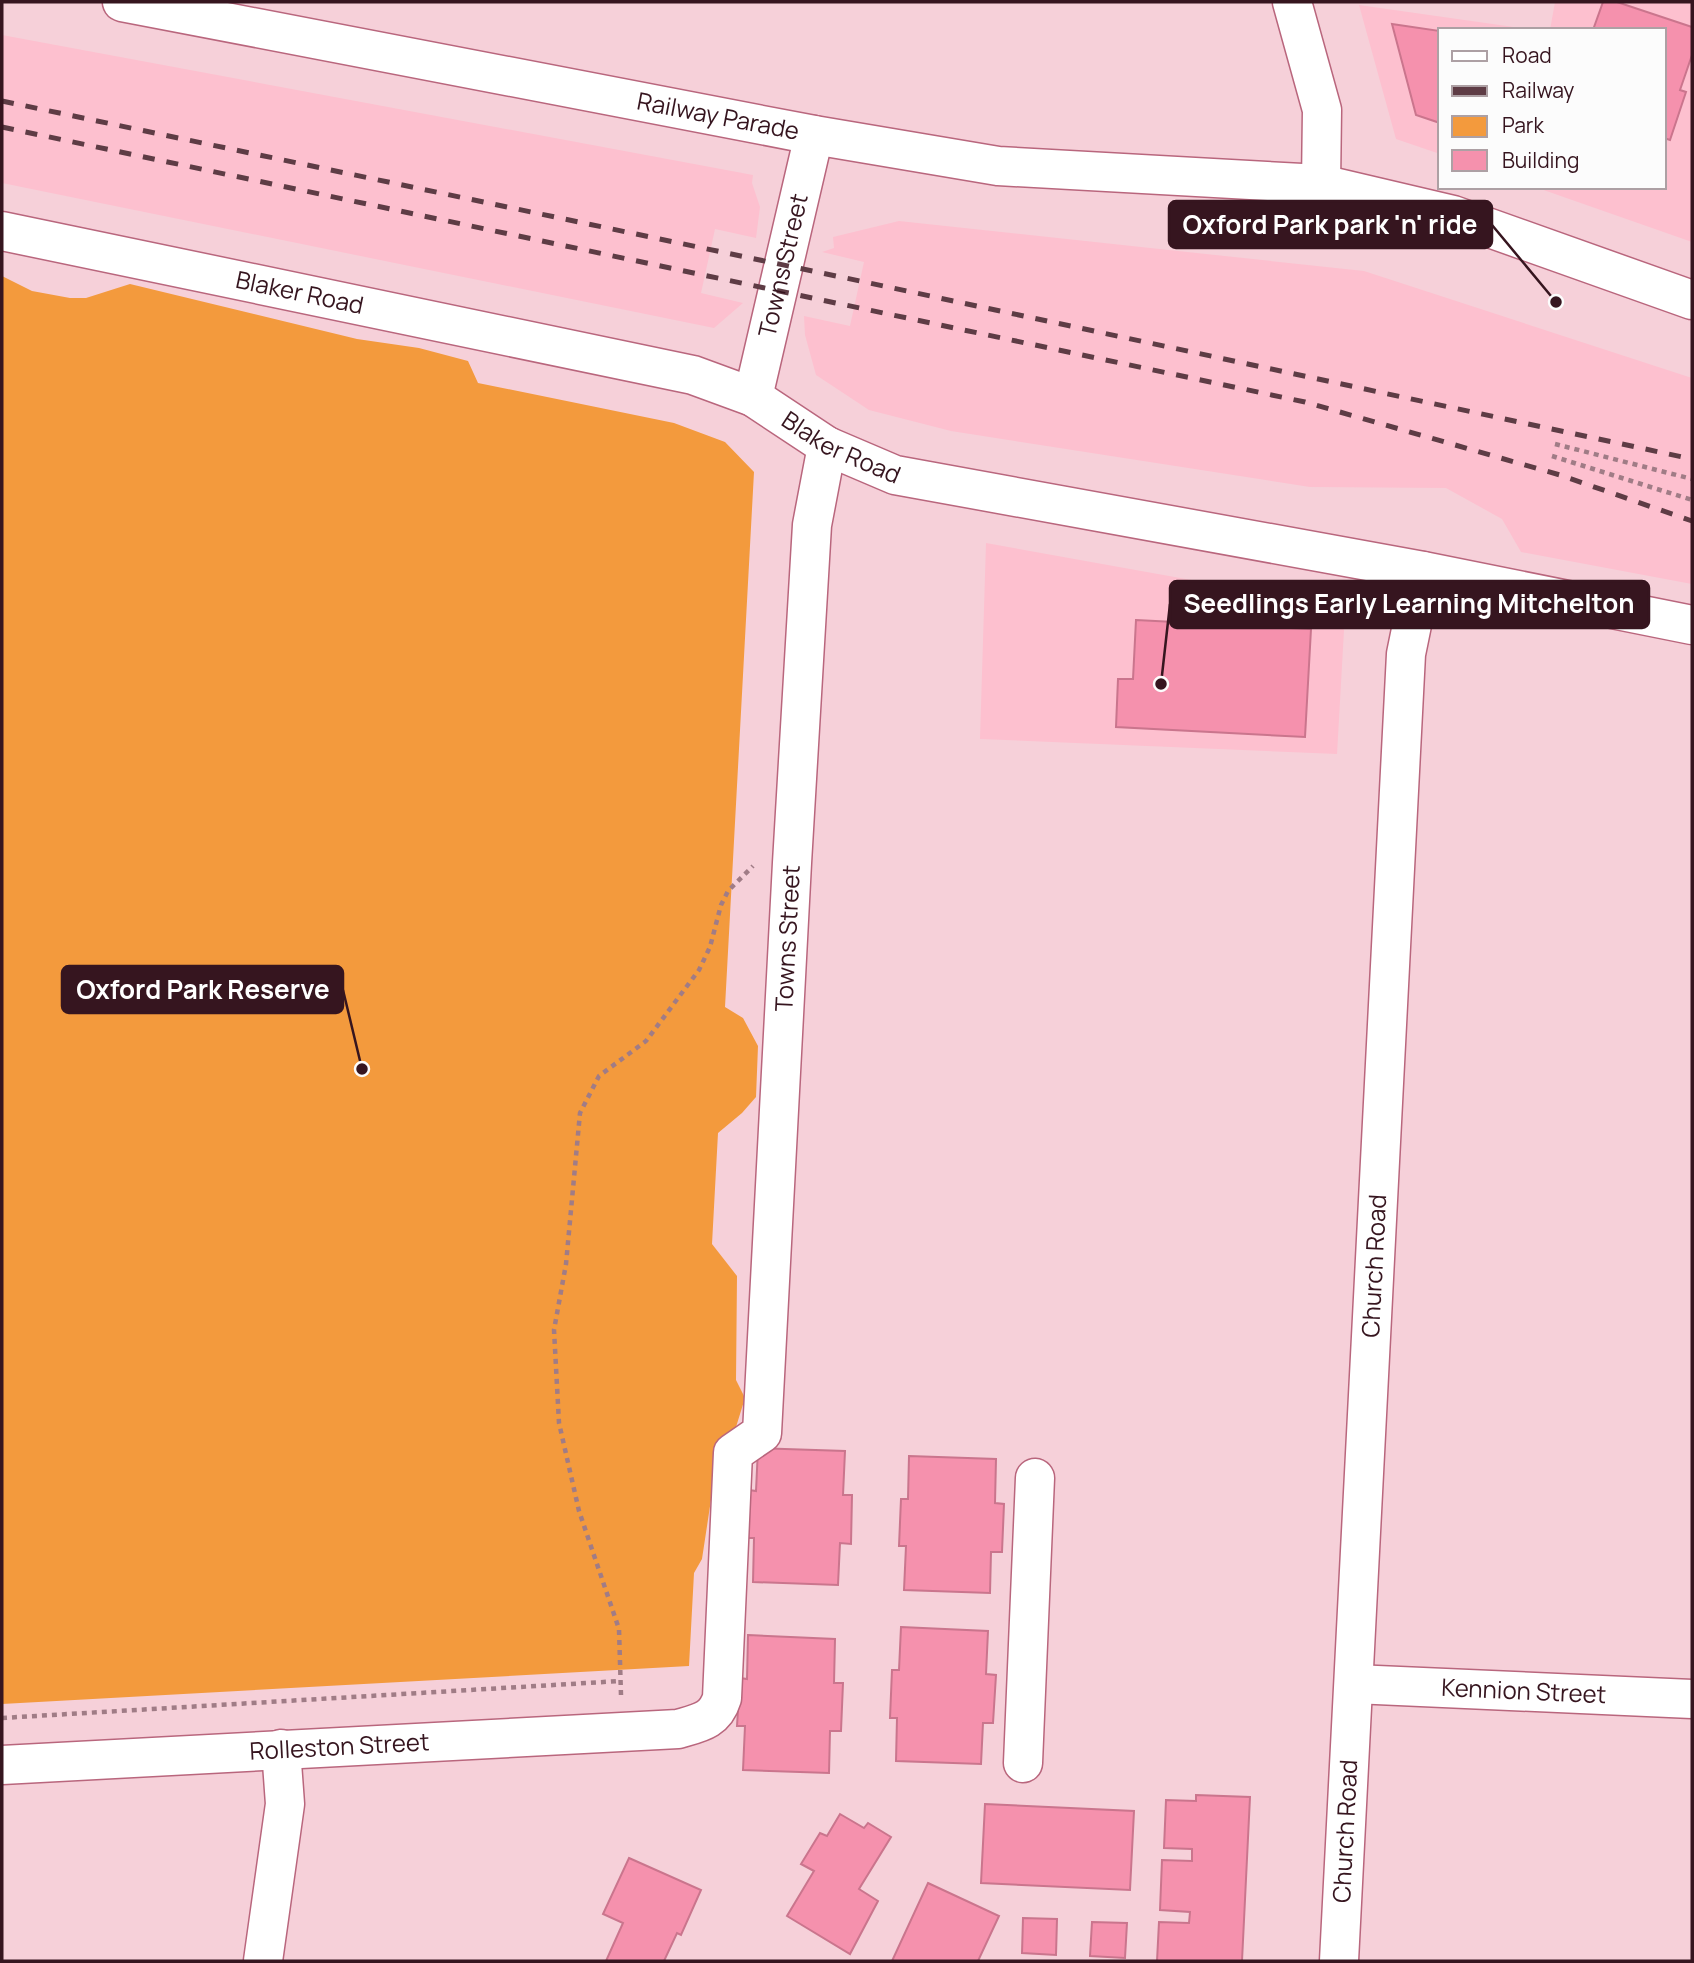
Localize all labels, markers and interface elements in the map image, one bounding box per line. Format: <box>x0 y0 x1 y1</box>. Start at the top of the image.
legend <box>1438 28 1666 189</box>
text: Road <box>1502 41 1552 69</box>
text: Railway <box>1502 76 1574 104</box>
street label: Railway Parade <box>634 83 802 147</box>
text: Park <box>1502 111 1544 139</box>
text: Building <box>1502 146 1579 174</box>
street label: Towns Street <box>749 190 815 340</box>
callout: Oxford Park park 'n' ride <box>1169 201 1492 248</box>
text: Oxford Park park 'n' ride <box>1183 206 1477 242</box>
street label: Blaker Road <box>233 262 367 321</box>
street label: Blaker Road <box>776 403 906 491</box>
callout: Seedlings Early Learning Mitchelton <box>1170 581 1649 628</box>
text: Seedlings Early Learning Mitchelton <box>1184 585 1634 621</box>
street label: Towns Street <box>766 864 807 1012</box>
callout: Oxford Park Reserve <box>62 966 343 1013</box>
text: Oxford Park Reserve <box>76 971 330 1007</box>
street label: Church Road <box>1353 1193 1393 1338</box>
street label: Kennion Street <box>1441 1670 1607 1710</box>
street label: Rolleston Street <box>249 1724 430 1767</box>
street label: Church Road <box>1324 1759 1364 1904</box>

